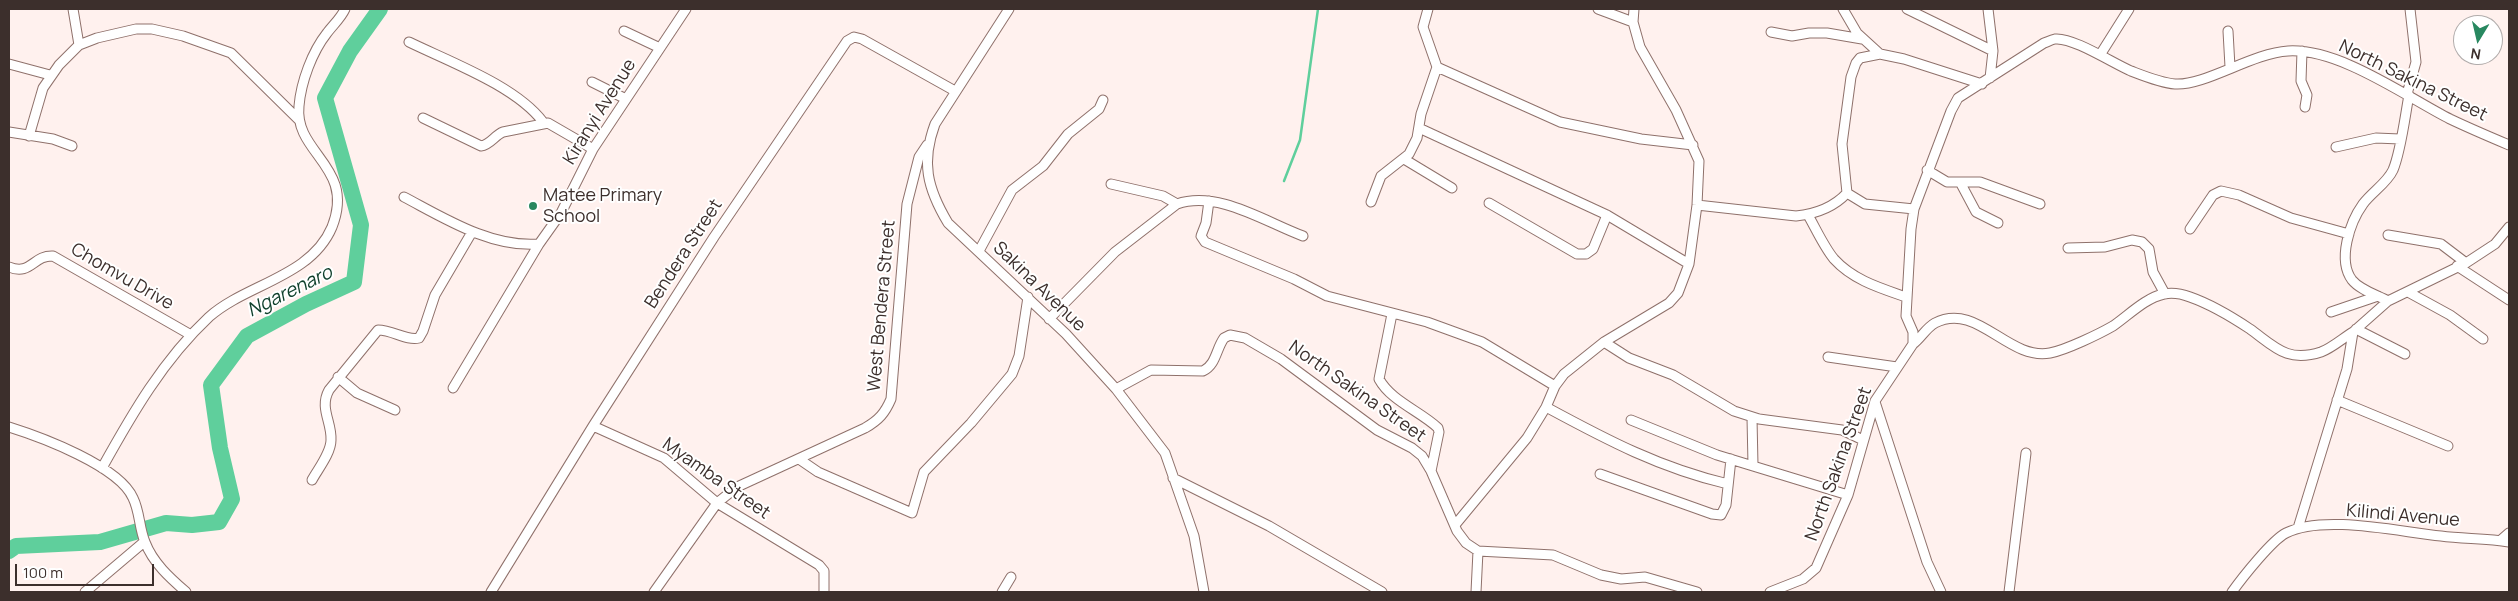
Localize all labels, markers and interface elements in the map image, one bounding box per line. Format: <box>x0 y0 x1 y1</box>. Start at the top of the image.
north arrow <box>2453 15 2503 65</box>
street label: North Sakina Street <box>2335 36 2491 126</box>
street label: Kiranyi Avenue <box>559 55 641 169</box>
place label: Matee Primary School <box>543 185 662 228</box>
street label: Bendera Street <box>641 195 727 313</box>
marker: Matee Primary School <box>527 200 539 212</box>
street label: West Bendera Street <box>864 219 900 393</box>
street label: Sakina Avenue <box>988 238 1090 336</box>
street label: Chomvu Drive <box>67 239 177 315</box>
water label: Ngarenaro <box>244 262 336 322</box>
street label: North Sakina Street <box>1284 337 1430 447</box>
street label: North Sakina Street <box>1801 384 1877 544</box>
street label: Myamba Street <box>658 434 774 524</box>
street label: Kilindi Avenue <box>2345 500 2461 532</box>
scale bar <box>18 554 156 586</box>
text: 100 m <box>23 562 63 583</box>

